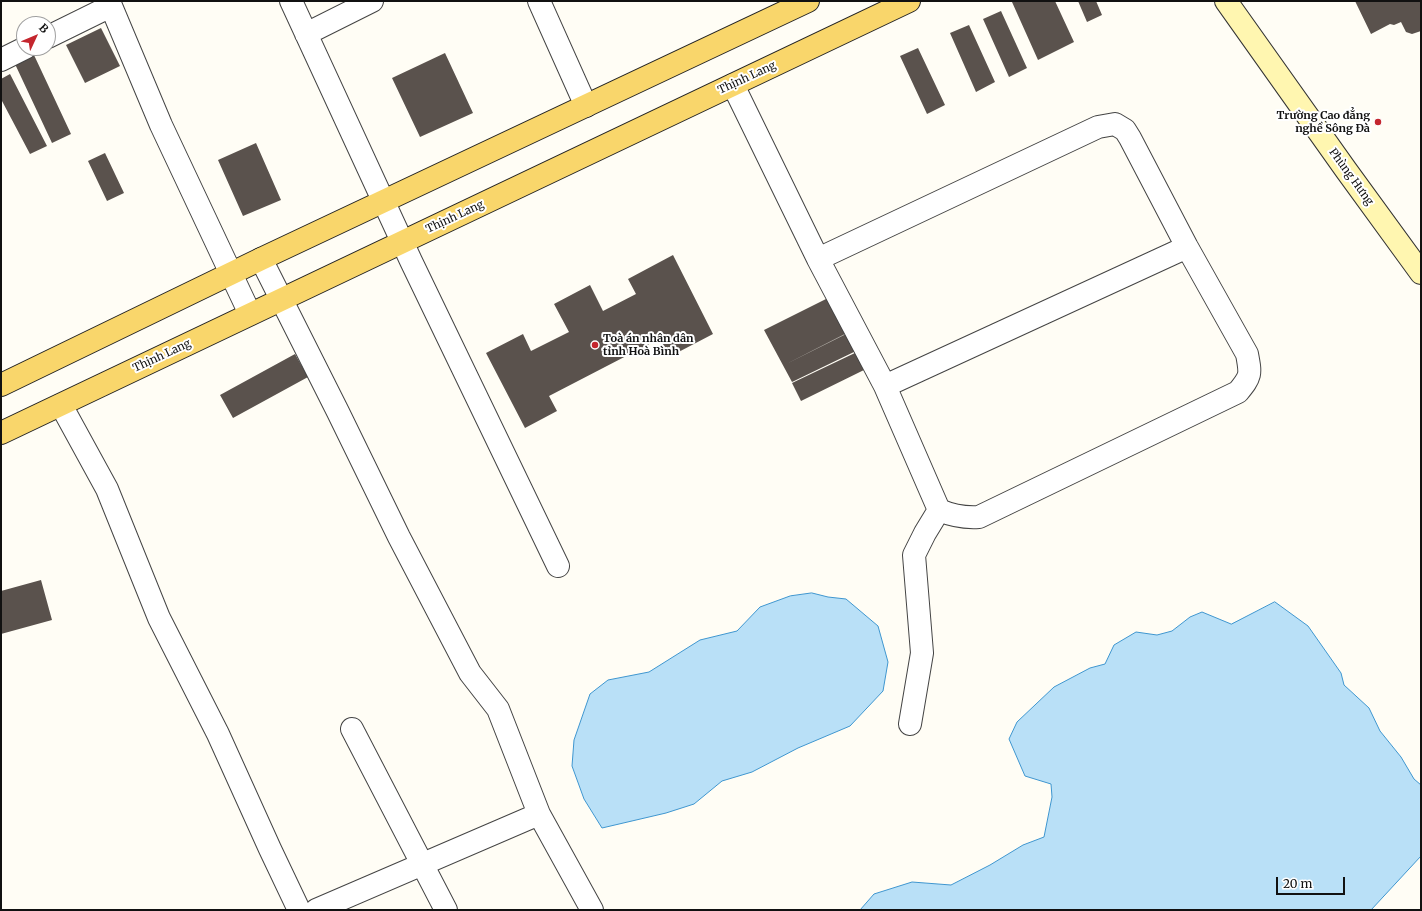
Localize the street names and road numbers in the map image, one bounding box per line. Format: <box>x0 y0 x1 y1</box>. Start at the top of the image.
street label: Thịnh Lang <box>716 59 778 97</box>
street label: Phùng Hưng <box>1326 146 1376 208</box>
street label: Thịnh Lang <box>424 198 486 236</box>
street label: Thịnh Lang <box>131 337 193 375</box>

